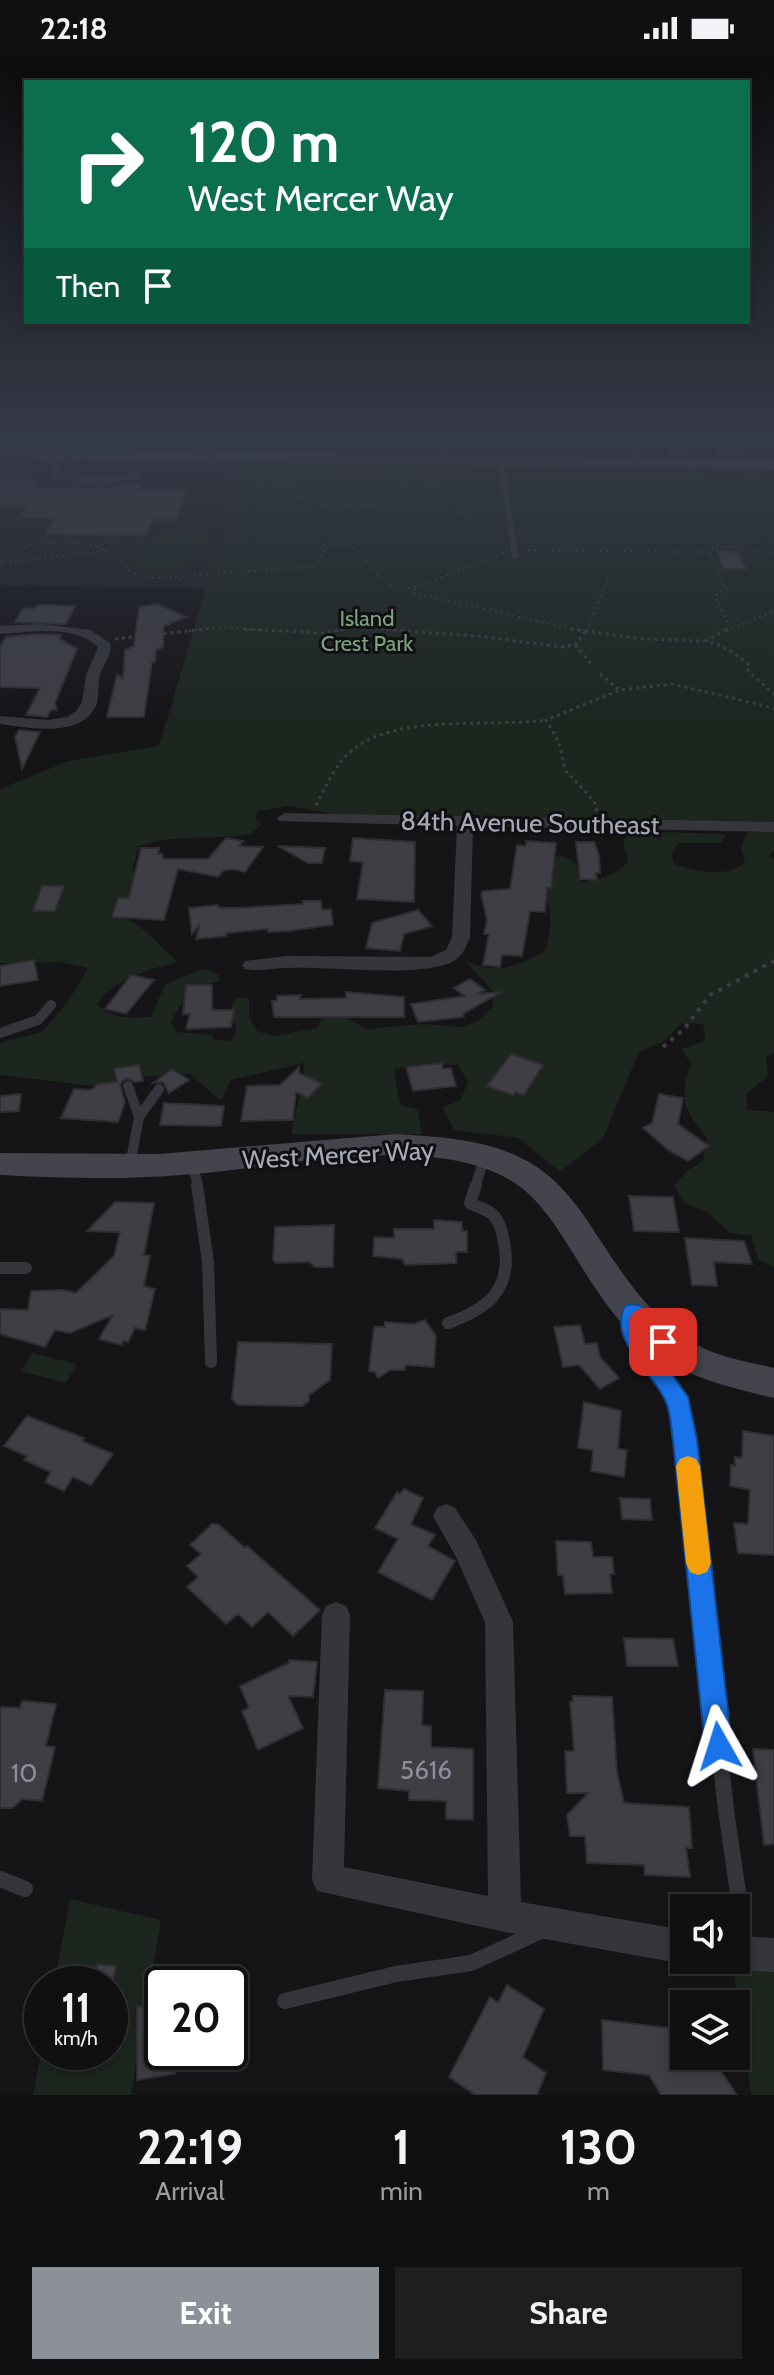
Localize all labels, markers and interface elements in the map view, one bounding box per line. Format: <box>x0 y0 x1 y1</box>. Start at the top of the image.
text: 22:18 <box>40 10 108 47</box>
text: 120 m <box>188 108 339 176</box>
icon: right <box>56 112 160 216</box>
text: West Mercer Way <box>188 176 454 220</box>
icon: arrive <box>136 264 180 308</box>
text: Then <box>56 268 120 305</box>
park label: Island Crest Park <box>321 605 413 657</box>
street label: 84th Avenue Southeast <box>400 805 660 841</box>
street label: West Mercer Way <box>241 1134 435 1176</box>
pin <box>629 1308 697 1376</box>
icon: arrive <box>641 1320 685 1364</box>
position arrow <box>677 1704 761 1788</box>
house number: 5616 <box>400 1754 452 1786</box>
house number: 10 <box>11 1757 37 1789</box>
map controls <box>670 1894 750 2070</box>
button: sound <box>670 1894 750 1974</box>
speed limit sign: 20 <box>144 1966 248 2070</box>
text: 11 <box>61 1983 91 2032</box>
button: layers <box>670 1990 750 2070</box>
text: km/h <box>54 2026 98 2050</box>
text: 22:19 <box>137 2118 243 2176</box>
text: 1 <box>392 2118 410 2176</box>
text: 130 <box>560 2118 637 2176</box>
text: Arrival <box>155 2175 225 2207</box>
text: min <box>380 2175 423 2207</box>
text: m <box>587 2175 610 2207</box>
button: Exit <box>32 2267 379 2359</box>
button: Share <box>395 2267 742 2359</box>

